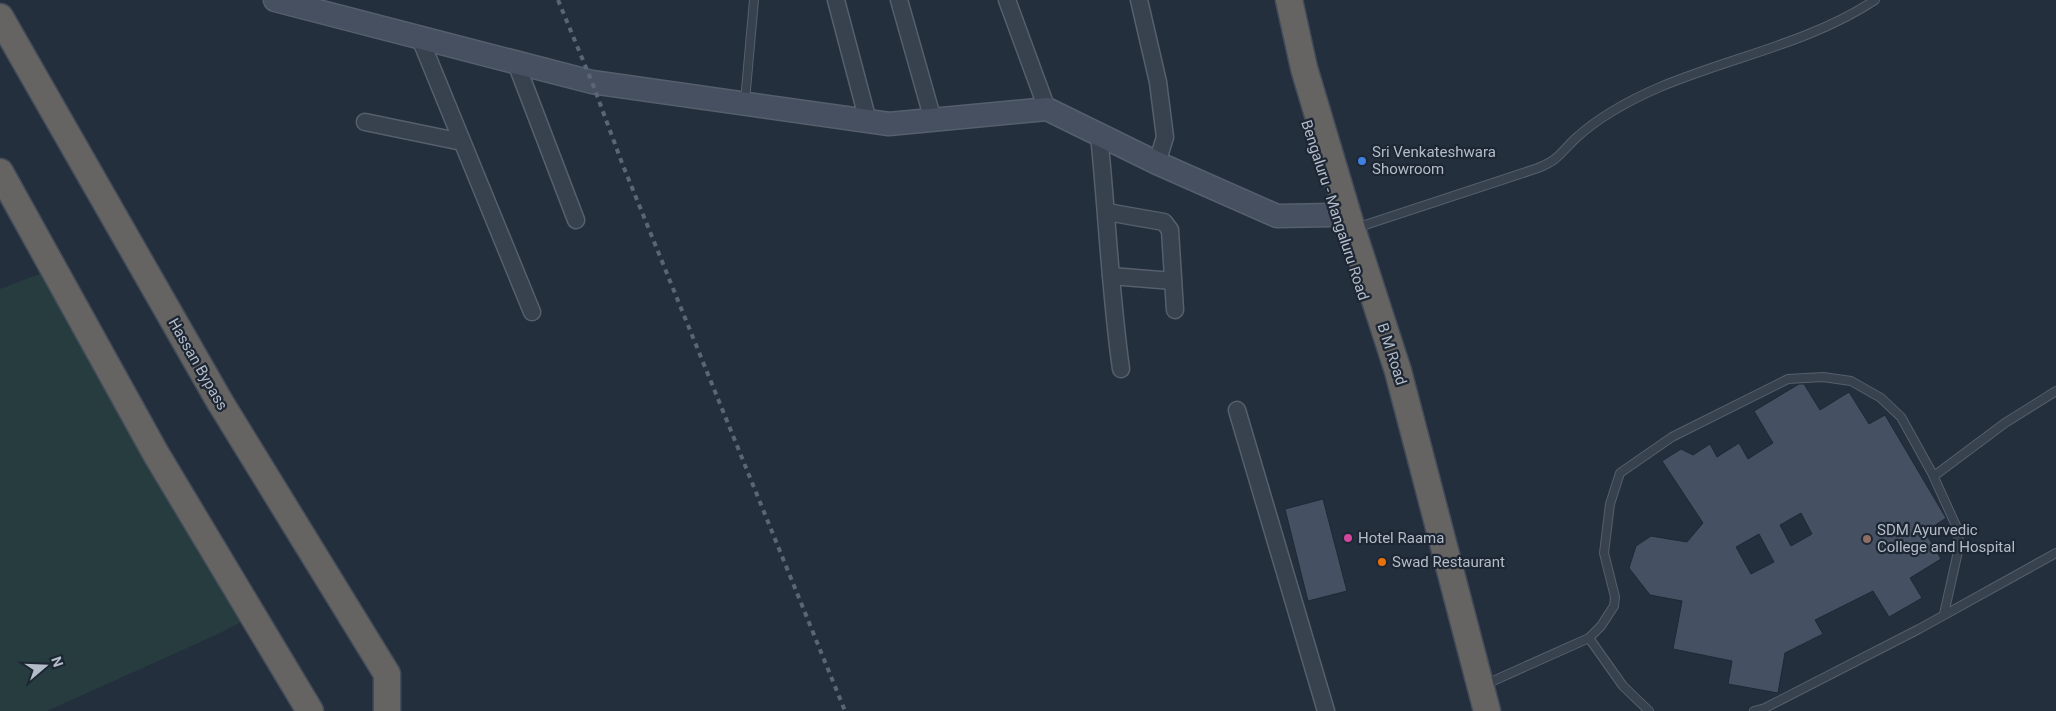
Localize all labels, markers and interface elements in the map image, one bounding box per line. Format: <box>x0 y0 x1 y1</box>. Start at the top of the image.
street label: Bengaluru - Mangaluru Road <box>1297 118 1373 302</box>
place label: Sri Venkateshwara Showroom <box>1372 143 1496 178</box>
marker: Sri Venkateshwara Showroom <box>1356 155 1368 167</box>
street label: Hassan Bypass <box>164 315 232 413</box>
street label: B M Road <box>1374 321 1410 387</box>
place label: SDM Ayurvedic College and Hospital <box>1877 521 2015 556</box>
place label: Hotel Raama <box>1358 529 1444 547</box>
marker: Hotel Raama <box>1342 532 1354 544</box>
marker: SDM Ayurvedic College and Hospital <box>1861 533 1873 545</box>
place label: Swad Restaurant <box>1392 553 1505 571</box>
marker: Swad Restaurant <box>1376 556 1388 568</box>
north arrow <box>20 641 70 691</box>
text: N <box>48 654 66 669</box>

